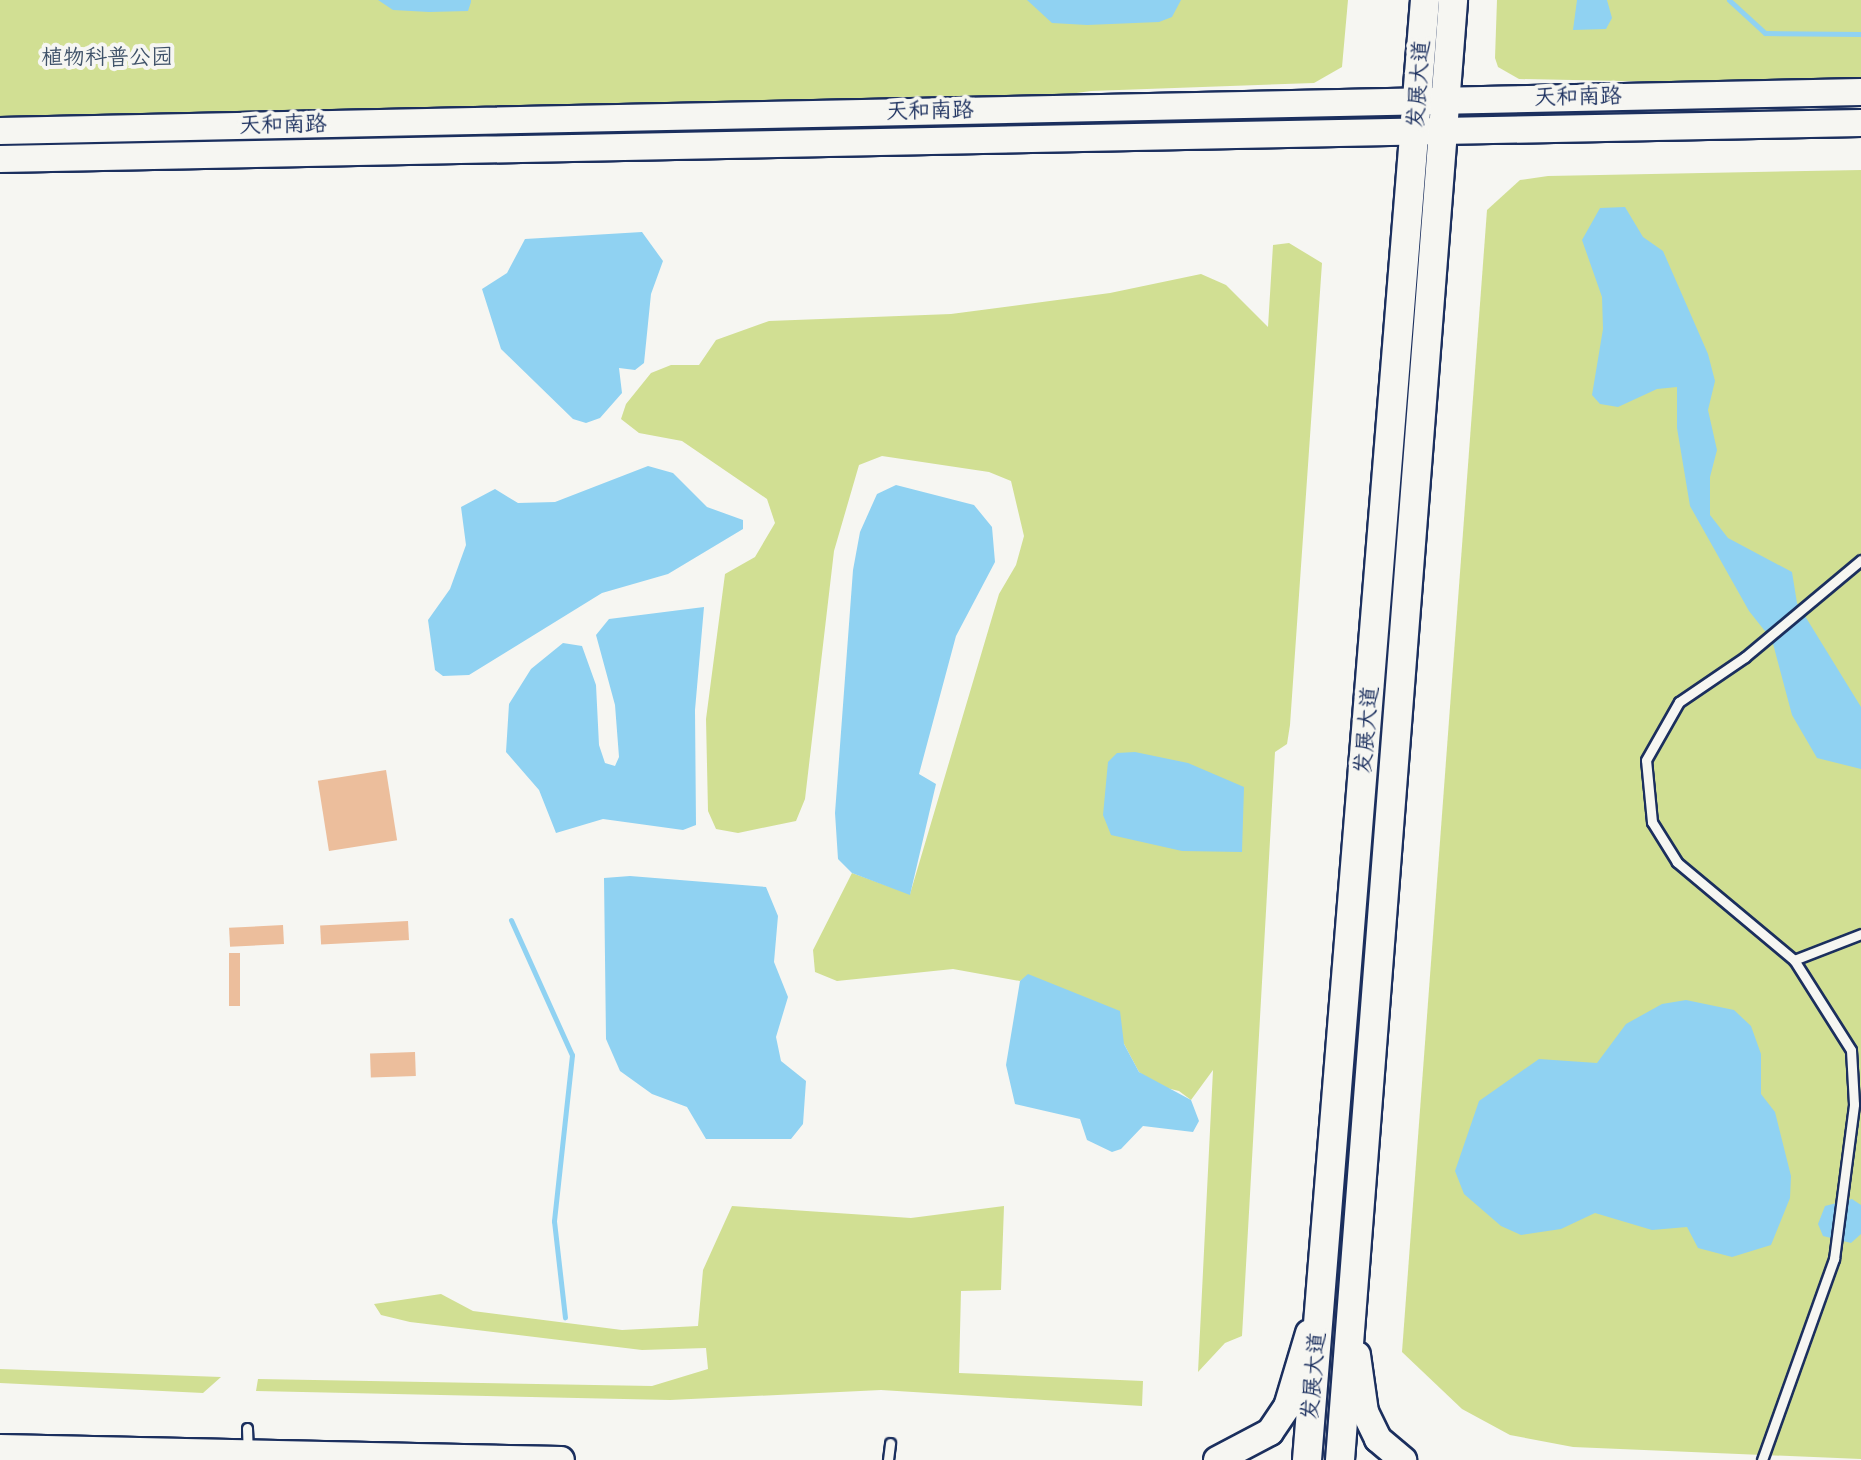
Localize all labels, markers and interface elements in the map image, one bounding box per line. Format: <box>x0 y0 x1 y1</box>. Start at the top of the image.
street label: 发展大道 <box>1403 39 1435 129</box>
park label: 植物科普公园 <box>41 45 173 71</box>
street label: 天和南路 <box>1534 83 1622 111</box>
street label: 天和南路 <box>886 97 974 125</box>
street label: 天和南路 <box>239 111 327 139</box>
street label: 发展大道 <box>1350 685 1384 775</box>
street label: 发展大道 <box>1297 1331 1331 1421</box>

